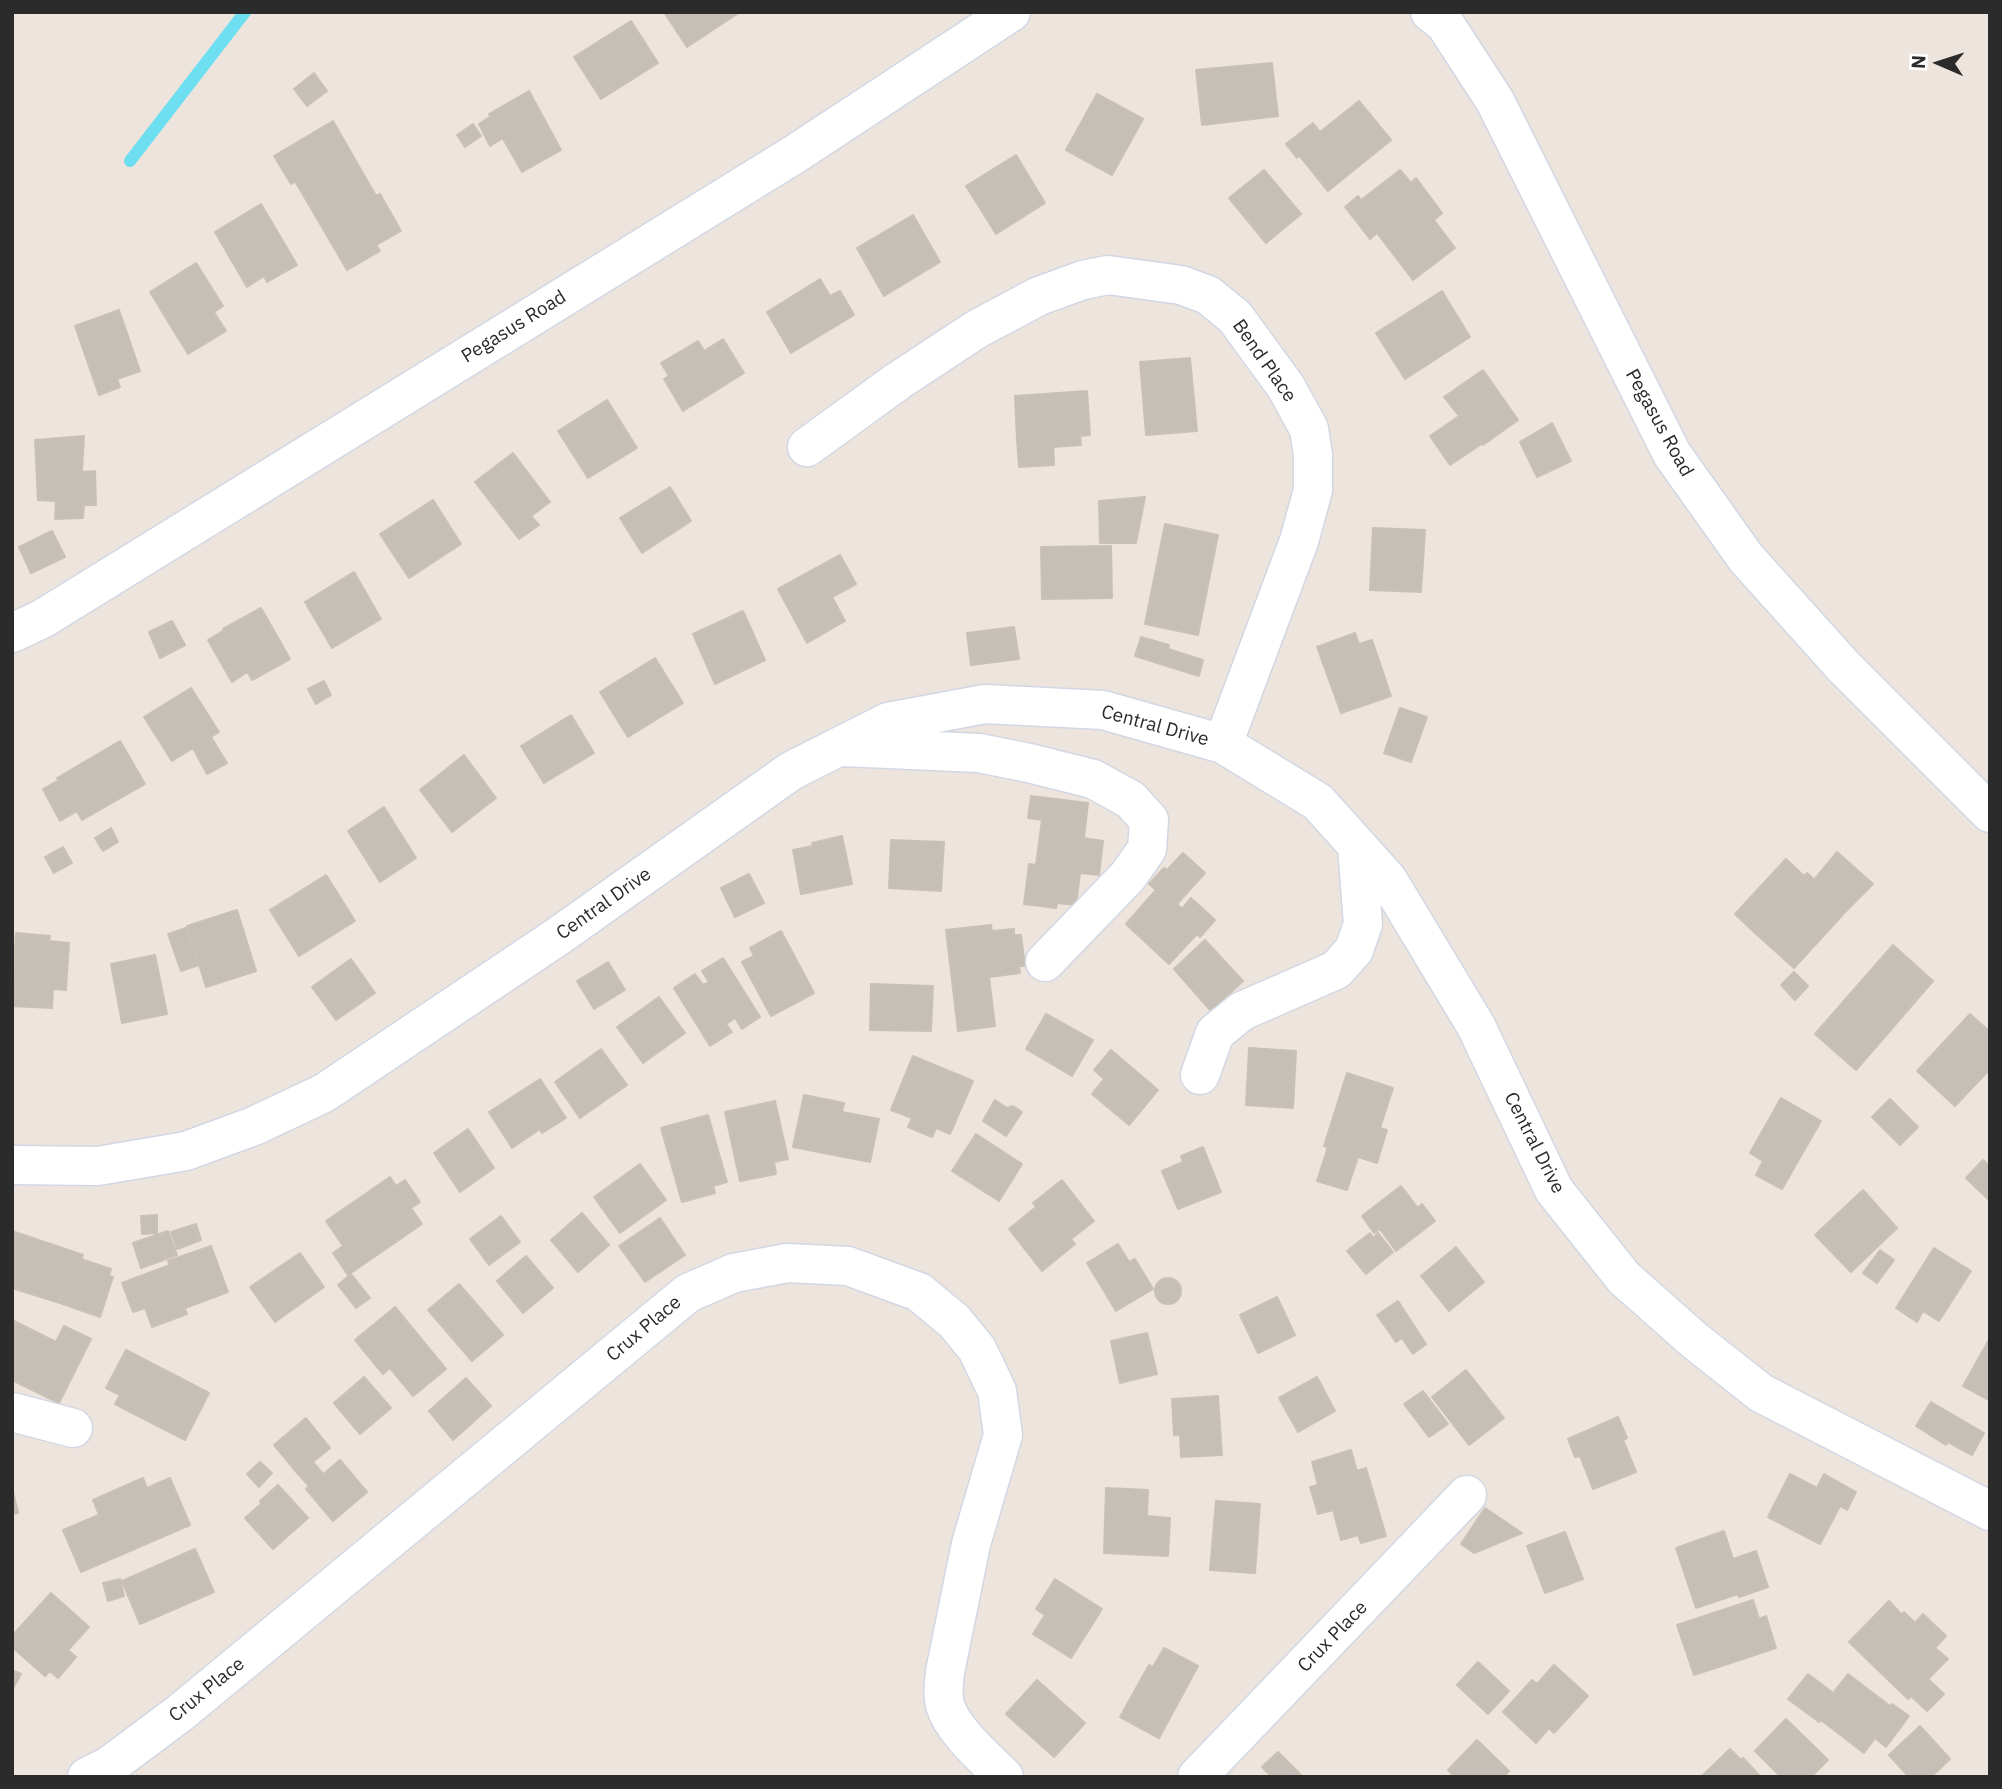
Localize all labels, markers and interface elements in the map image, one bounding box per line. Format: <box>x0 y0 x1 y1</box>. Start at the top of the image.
north arrow <box>1904 28 1974 98</box>
text: N <box>1906 54 1930 69</box>
street label: Pegasus Road <box>457 286 571 368</box>
street label: Bend Place <box>1227 315 1301 407</box>
street label: Pegasus Road <box>1620 365 1698 481</box>
street label: Central Drive <box>1099 701 1211 751</box>
street label: Central Drive <box>552 863 656 945</box>
street label: Central Drive <box>1499 1089 1569 1197</box>
street label: Crux Place <box>602 1291 686 1367</box>
street label: Crux Place <box>1293 1597 1373 1677</box>
street label: Crux Place <box>165 1653 249 1727</box>

